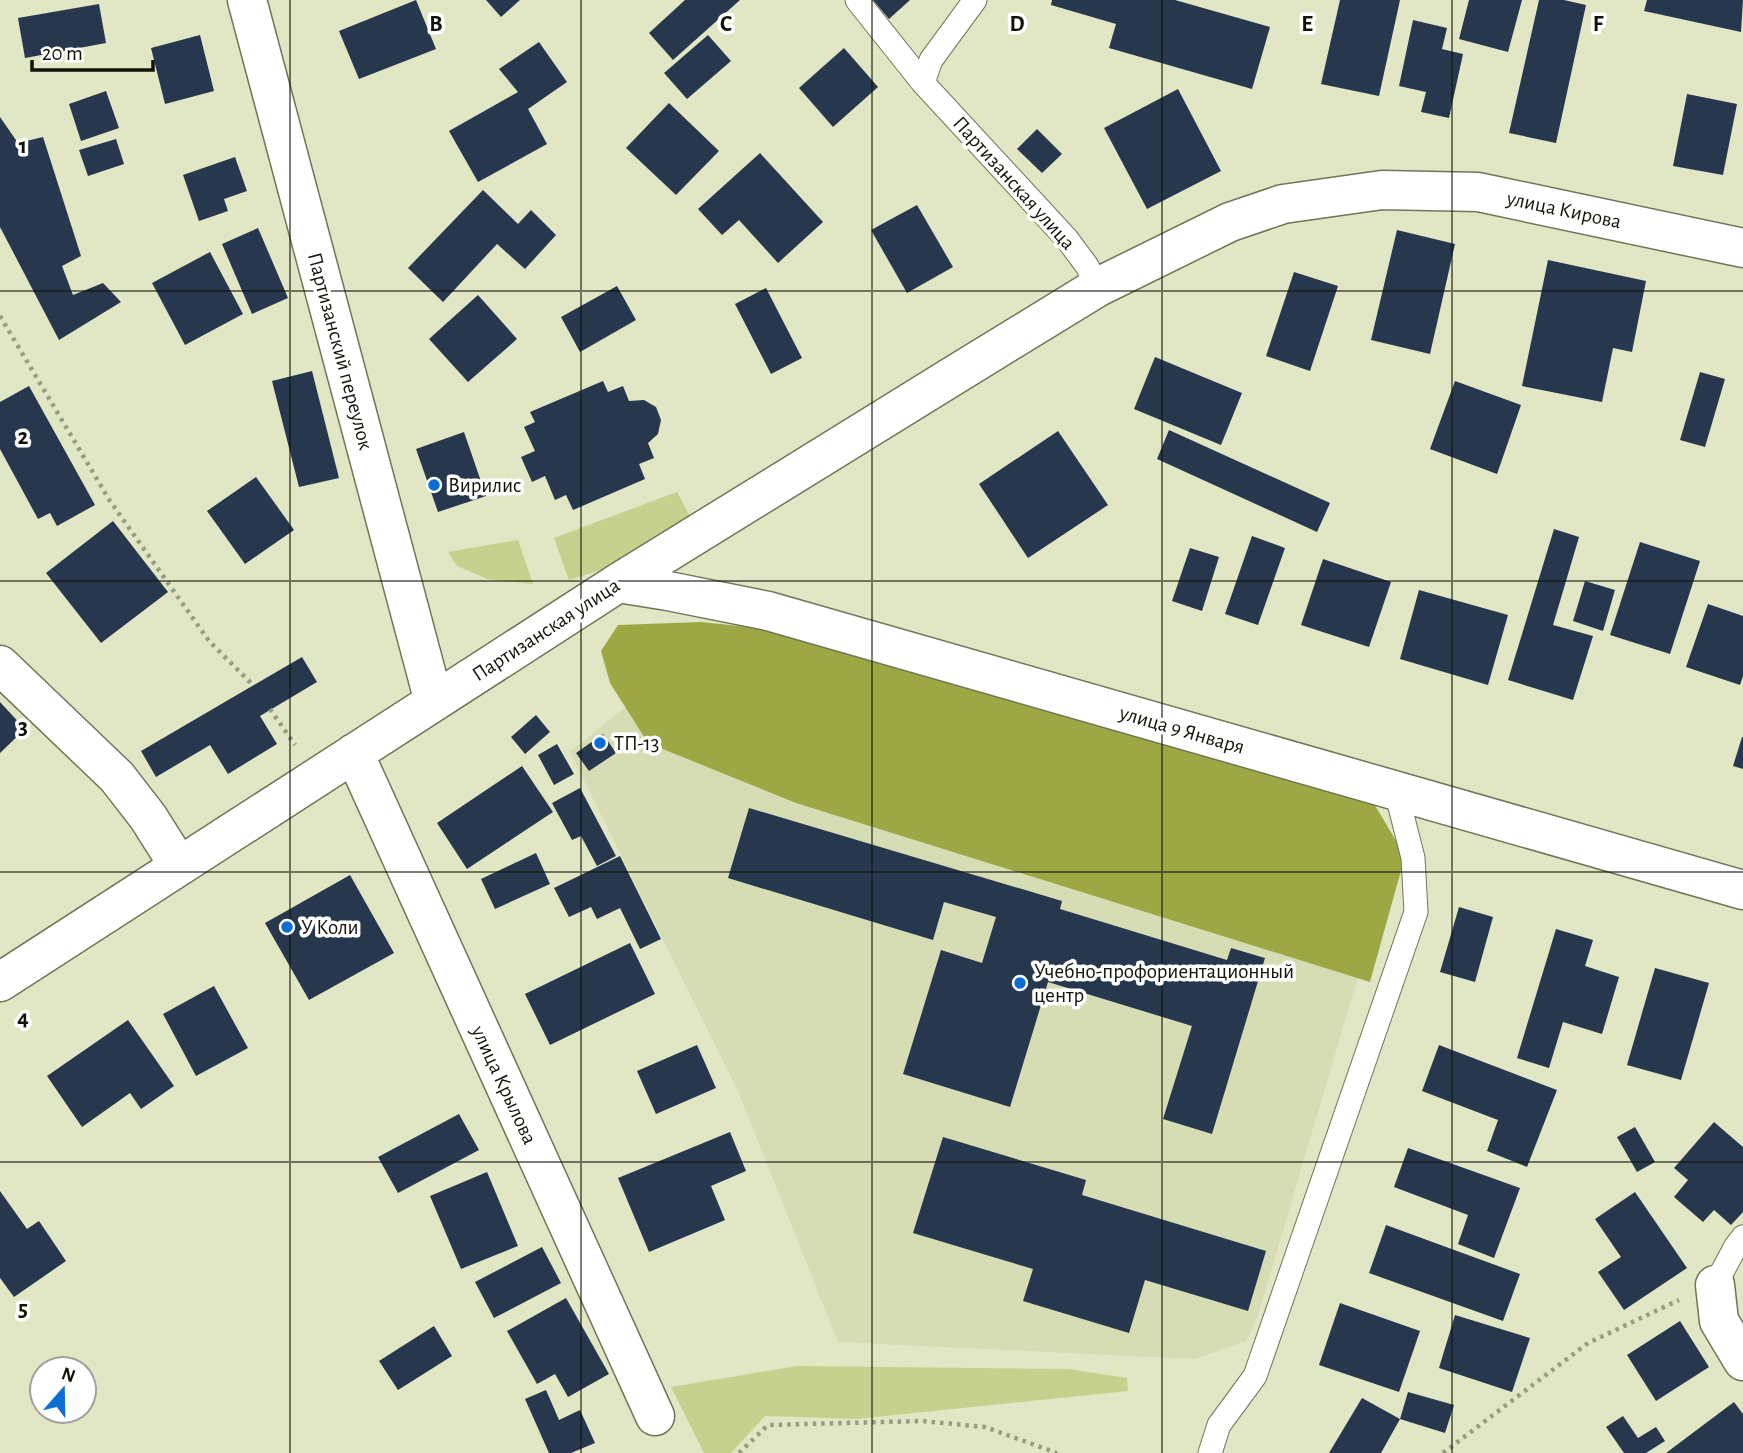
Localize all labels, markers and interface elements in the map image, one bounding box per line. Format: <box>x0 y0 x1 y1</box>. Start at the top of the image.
text: B <box>429 13 443 36</box>
text: C <box>720 13 732 36</box>
text: D <box>1009 13 1025 36</box>
text: E <box>1301 13 1313 36</box>
text: F <box>1593 13 1604 36</box>
scale bar <box>32 28 152 72</box>
text: 20 m <box>42 43 83 64</box>
street label: Партизанская улица <box>949 112 1079 254</box>
text: 1 <box>19 135 27 158</box>
street label: улица Кирова <box>1504 187 1624 232</box>
street label: Партизанский переулок <box>304 250 377 452</box>
text: 2 <box>18 426 29 449</box>
place label: Вирилис <box>448 475 522 496</box>
marker: Вирилис <box>426 477 442 493</box>
street label: Партизанская улица <box>468 574 624 685</box>
street label: улица 9 Января <box>1116 702 1247 758</box>
text: 3 <box>18 716 28 739</box>
place label: ТП-13 <box>614 733 660 754</box>
marker: ТП-13 <box>592 735 608 751</box>
place label: У Коли <box>301 917 359 938</box>
marker: У Коли <box>279 919 295 935</box>
place label: Учебно-профориентационный центр <box>1034 961 1294 1006</box>
marker: Учебно-профориентационный центр <box>1012 975 1028 991</box>
text: 4 <box>17 1007 29 1030</box>
street label: улица Крылова <box>467 1022 541 1148</box>
text: 5 <box>18 1298 28 1321</box>
north arrow <box>28 1355 98 1425</box>
text: N <box>59 1364 78 1387</box>

